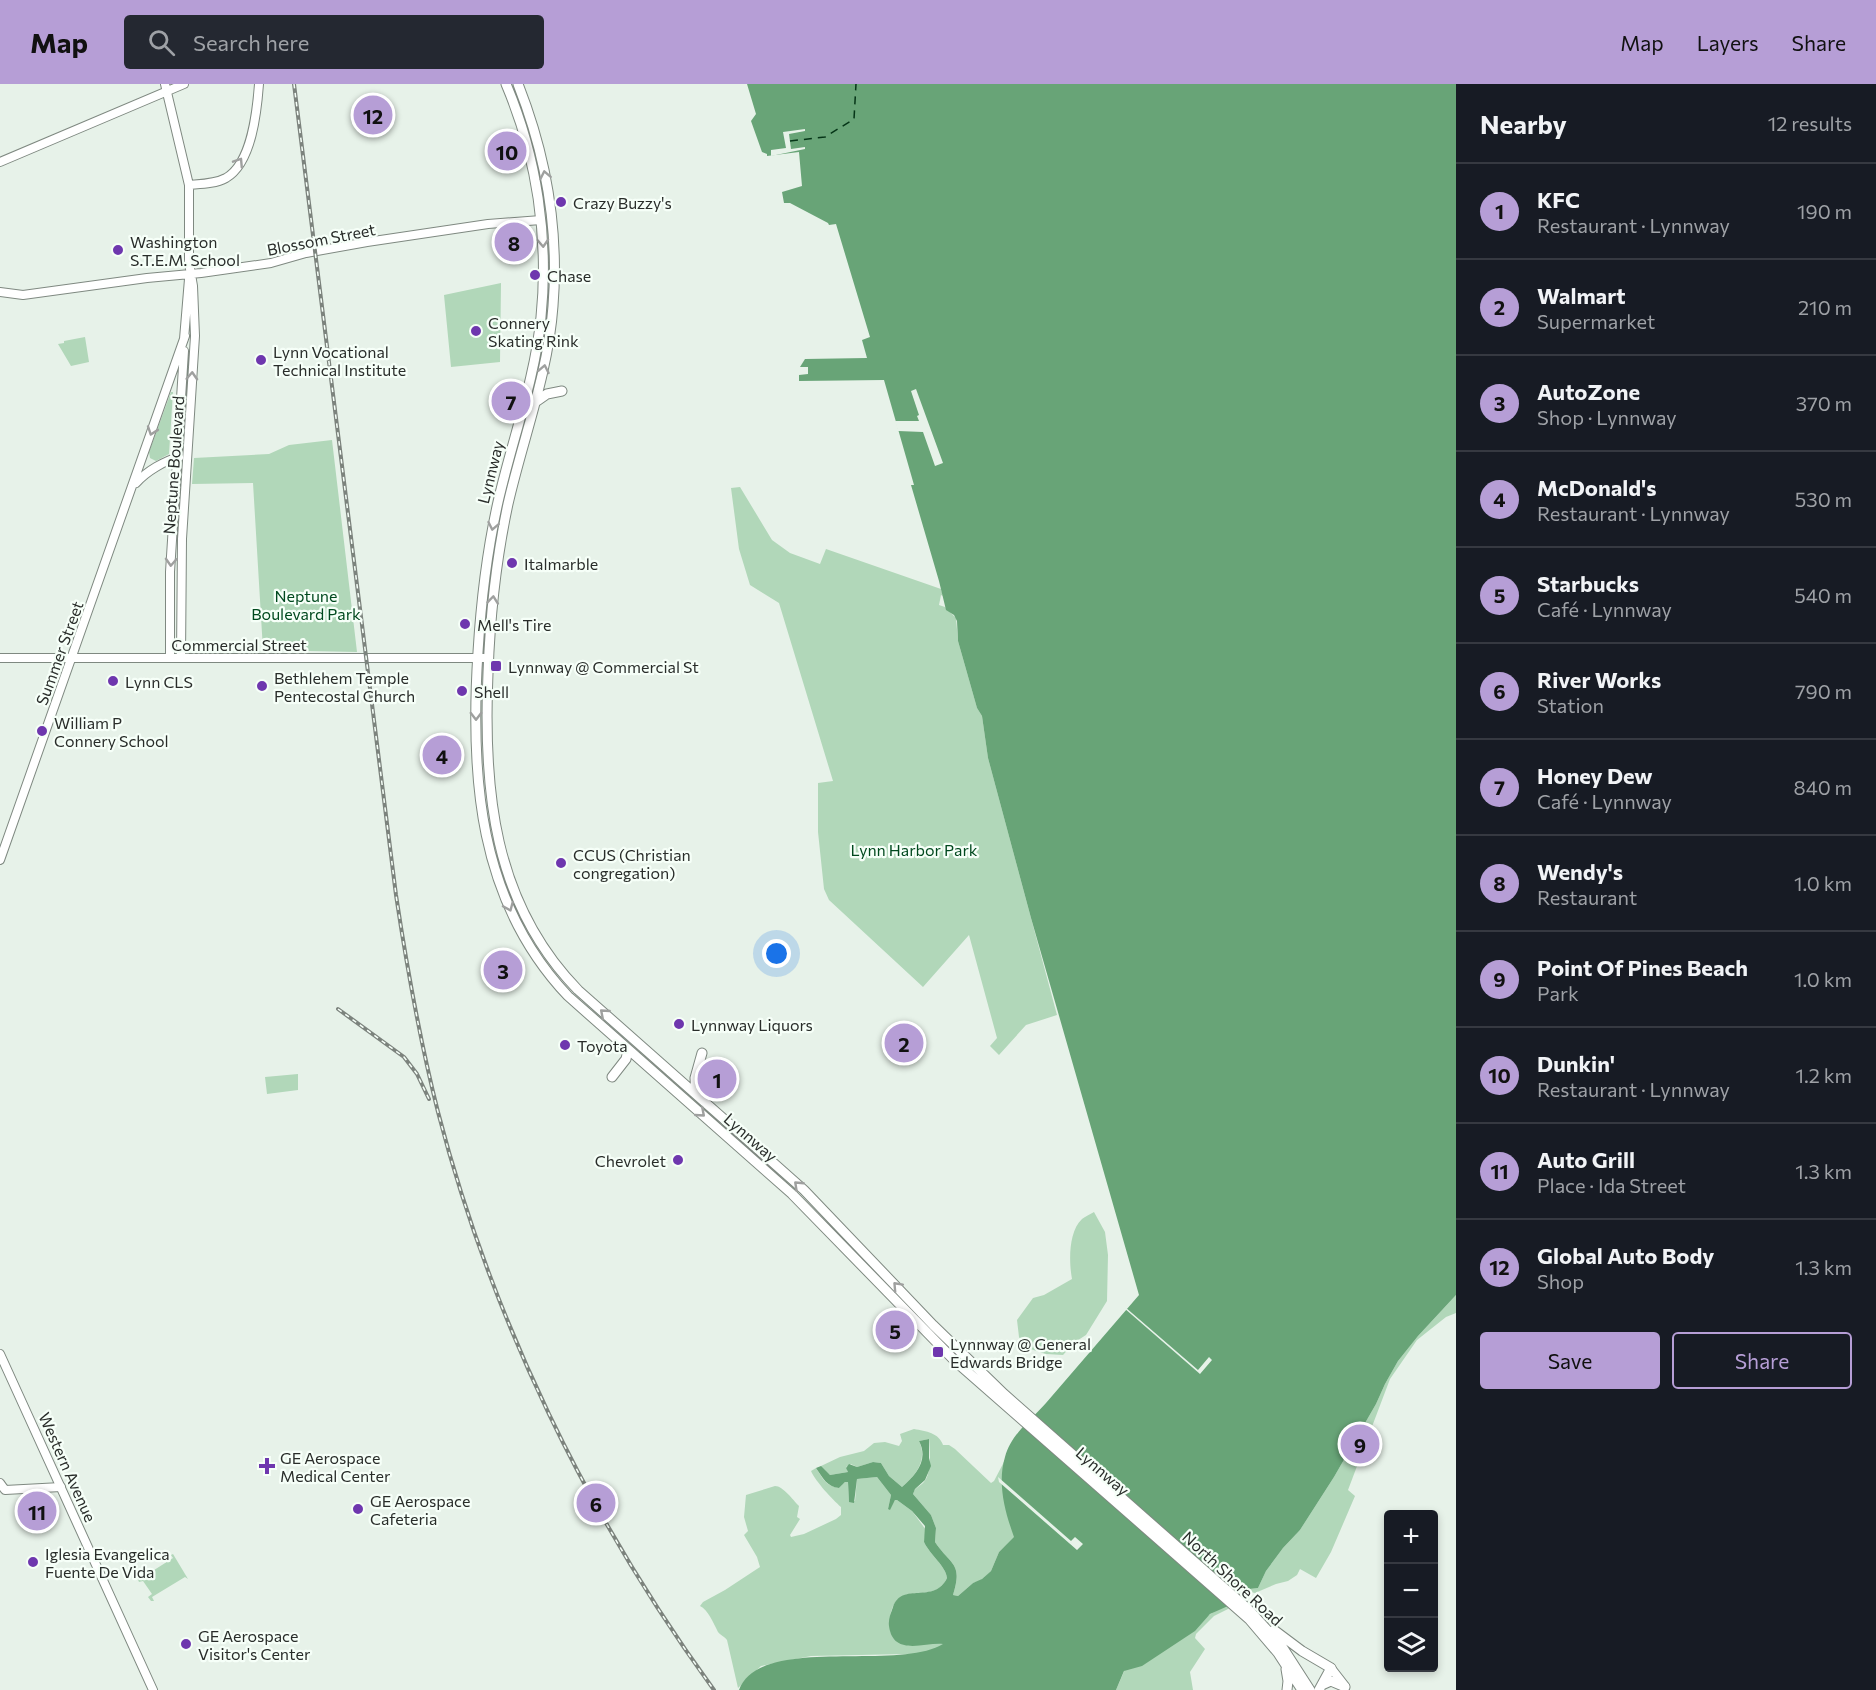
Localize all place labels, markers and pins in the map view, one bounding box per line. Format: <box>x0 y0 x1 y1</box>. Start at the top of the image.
pin: 12 <box>354 93 392 138</box>
pin: 10 <box>488 128 526 174</box>
place label: Crazy Buzzy's <box>573 193 672 212</box>
marker: Crazy Buzzy's <box>554 195 568 209</box>
pin: 8 <box>494 220 534 264</box>
place label: Washington S.T.E.M. School <box>130 232 240 269</box>
marker: Washington S.T.E.M. School <box>111 243 125 257</box>
place label: Chase <box>547 266 591 285</box>
marker: Chase <box>528 268 542 282</box>
place label: Connery Skating Rink <box>488 313 579 350</box>
marker: Connery Skating Rink <box>469 324 483 338</box>
place label: Lynn Vocational Technical Institute <box>273 342 406 379</box>
marker: Lynn Vocational Technical Institute <box>254 353 268 367</box>
pin: 7 <box>492 378 530 424</box>
place label: Italmarble <box>524 554 598 573</box>
marker: Italmarble <box>505 556 519 570</box>
place label: Mell's Tire <box>477 615 551 634</box>
marker: Mell's Tire <box>458 617 472 631</box>
place label: Lynnway @ Commercial St <box>508 657 699 676</box>
marker: Lynnway @ Commercial St <box>489 659 503 673</box>
place label: Bethlehem Temple Pentecostal Church <box>274 668 415 705</box>
place label: Lynn CLS <box>125 672 193 691</box>
marker: Lynn CLS <box>106 674 120 688</box>
marker: Bethlehem Temple Pentecostal Church <box>255 679 269 693</box>
place label: Shell <box>474 682 509 701</box>
marker: Shell <box>455 684 469 698</box>
place label: William P Connery School <box>54 713 169 750</box>
marker: William P Connery School <box>35 724 49 738</box>
pin: 4 <box>422 732 462 778</box>
place label: CCUS (Christian congregation) <box>573 845 691 882</box>
marker: CCUS (Christian congregation) <box>554 856 568 870</box>
pin: 3 <box>484 948 522 992</box>
place label: Lynnway Liquors <box>691 1015 813 1034</box>
marker: Lynnway Liquors <box>672 1017 686 1031</box>
pin: 2 <box>884 1020 924 1066</box>
place label: Toyota <box>577 1036 628 1055</box>
marker: Toyota <box>558 1038 572 1052</box>
pin: 1 <box>698 1056 736 1102</box>
place label: Chevrolet <box>595 1151 666 1170</box>
marker: Chevrolet <box>671 1153 685 1167</box>
pin: 5 <box>876 1308 914 1352</box>
place label: Lynnway @ General Edwards Bridge <box>950 1334 1091 1371</box>
marker: Lynnway @ General Edwards Bridge <box>931 1345 945 1359</box>
pin: 9 <box>1340 1422 1380 1466</box>
place label: GE Aerospace Medical Center <box>280 1448 391 1485</box>
marker: GE Aerospace Medical Center <box>258 1457 276 1475</box>
pin: 6 <box>576 1480 616 1526</box>
pin: 11 <box>18 1488 57 1534</box>
place label: GE Aerospace Cafeteria <box>370 1491 470 1528</box>
marker: GE Aerospace Cafeteria <box>351 1502 365 1516</box>
place label: Iglesia Evangelica Fuente De Vida <box>45 1544 170 1581</box>
marker: Iglesia Evangelica Fuente De Vida <box>26 1555 40 1569</box>
place label: GE Aerospace Visitor's Center <box>198 1626 311 1663</box>
marker: GE Aerospace Visitor's Center <box>179 1637 193 1651</box>

